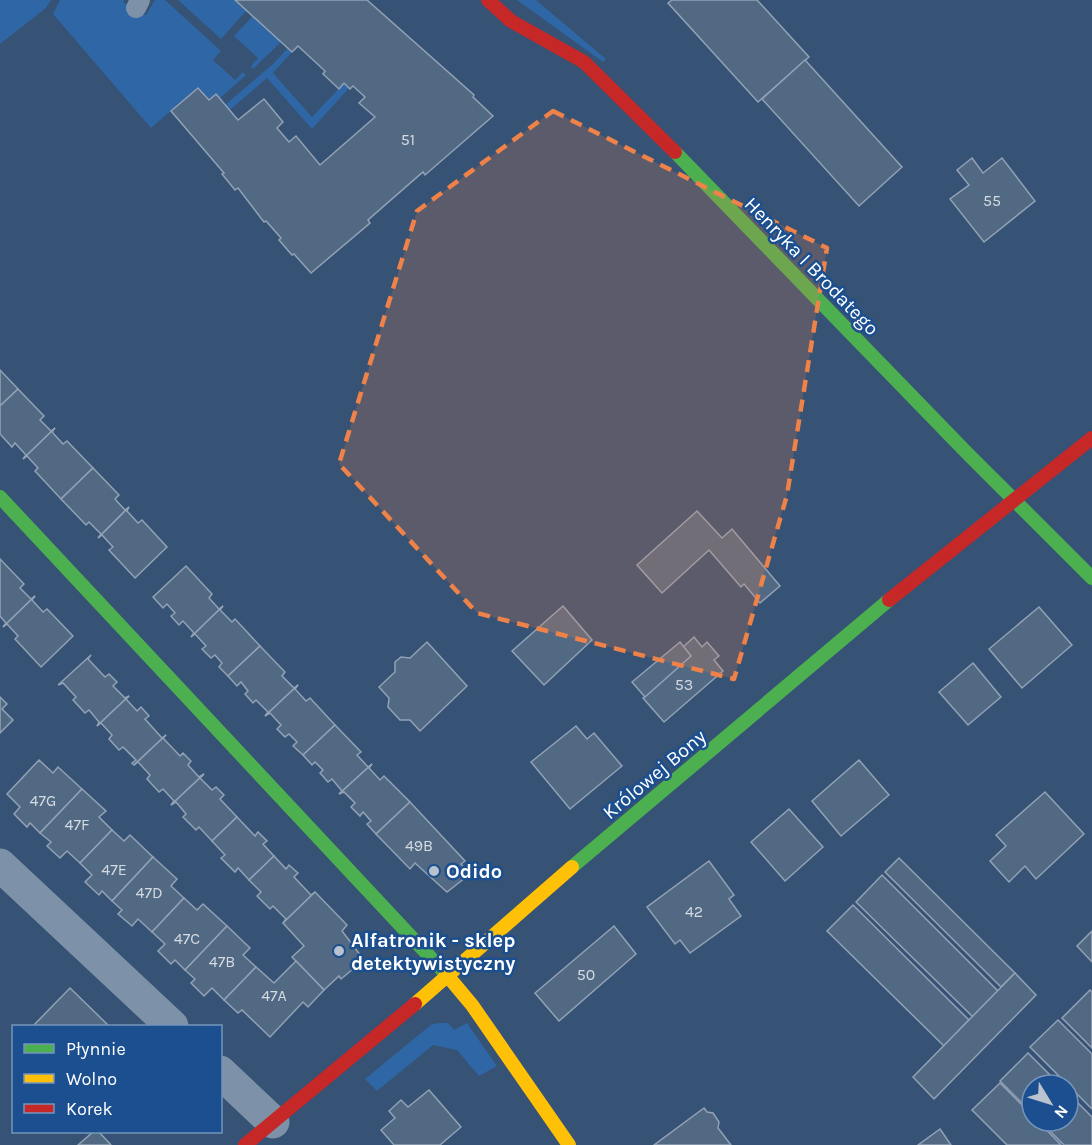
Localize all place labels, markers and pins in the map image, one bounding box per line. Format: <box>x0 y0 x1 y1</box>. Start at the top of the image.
place label: Odido <box>446 860 502 883</box>
marker: Odido <box>427 864 441 878</box>
place label: Alfatronik - sklep detektywistyczny <box>351 929 515 975</box>
marker: Alfatronik - sklep detektywistyczny <box>332 944 346 958</box>

